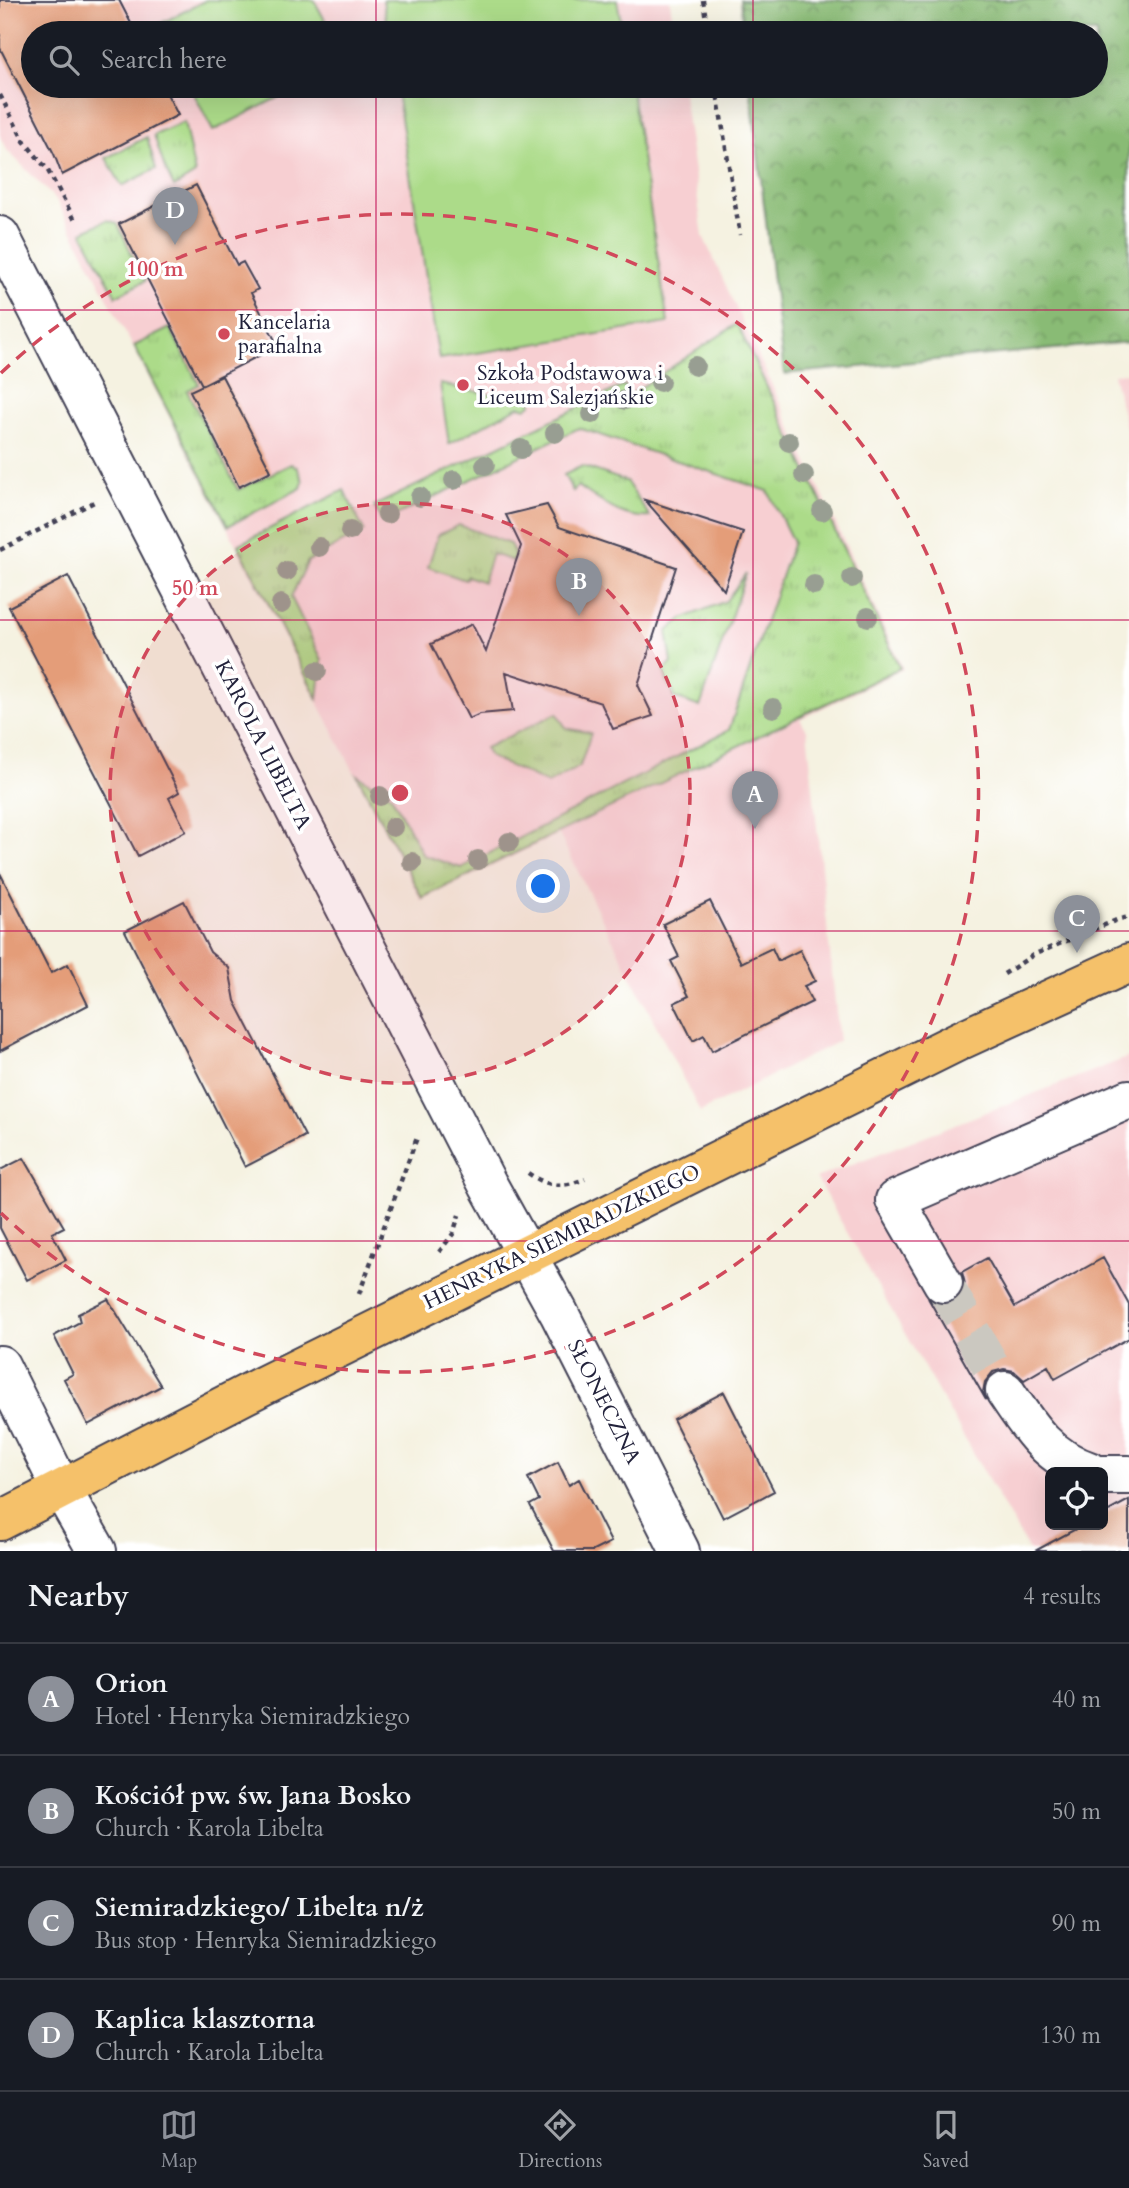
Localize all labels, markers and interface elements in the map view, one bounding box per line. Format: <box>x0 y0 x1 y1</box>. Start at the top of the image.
search box <box>21 21 1108 98</box>
icon: search <box>45 41 83 79</box>
text: Search here <box>101 42 227 77</box>
pin: D <box>152 187 198 245</box>
text: 100 m <box>126 255 184 284</box>
place label: Kancelaria parafialna <box>238 308 331 361</box>
marker: Kancelaria parafialna <box>216 326 232 342</box>
place label: Szkoła Podstawowa i Liceum Salezjańskie <box>477 359 663 412</box>
marker: Szkoła Podstawowa i Liceum Salezjańskie <box>455 377 471 393</box>
pin: B <box>556 558 602 616</box>
text: 50 m <box>172 574 219 603</box>
street label: KAROLA LIBELTA <box>208 655 318 835</box>
pin: A <box>732 771 778 829</box>
centre of rings <box>388 781 412 805</box>
your location <box>526 869 560 903</box>
pin: C <box>1054 895 1100 953</box>
street label: HENRYKA SIEMIRADZKIEGO <box>419 1157 705 1317</box>
street label: SŁONECZNA <box>560 1335 648 1469</box>
map controls <box>1045 1467 1108 1530</box>
button: locate <box>1045 1467 1108 1530</box>
text: Nearby <box>28 1576 129 1617</box>
text: 4 results <box>1023 1581 1101 1612</box>
text: Orion <box>95 1666 168 1701</box>
text: A <box>42 1684 60 1715</box>
text: 40 m <box>1052 1684 1101 1715</box>
text: Hotel · Henryka Siemiradzkiego <box>95 1701 410 1732</box>
text: Kościół pw. św. Jana Bosko <box>95 1778 411 1813</box>
text: B <box>43 1796 59 1827</box>
text: 50 m <box>1052 1796 1101 1827</box>
text: Church · Karola Libelta <box>95 1813 324 1844</box>
text: Siemiradzkiego/ Libelta n/ż <box>95 1890 424 1925</box>
text: C <box>42 1908 60 1939</box>
text: 90 m <box>1052 1908 1101 1939</box>
text: Bus stop · Henryka Siemiradzkiego <box>95 1925 436 1956</box>
text: Kaplica klasztorna <box>95 2002 315 2037</box>
text: D <box>41 2020 61 2051</box>
text: 130 m <box>1040 2020 1101 2051</box>
text: Church · Karola Libelta <box>95 2037 324 2068</box>
tab: Map <box>160 2106 198 2174</box>
tab: Directions <box>519 2106 602 2174</box>
tab: Saved <box>923 2106 969 2174</box>

